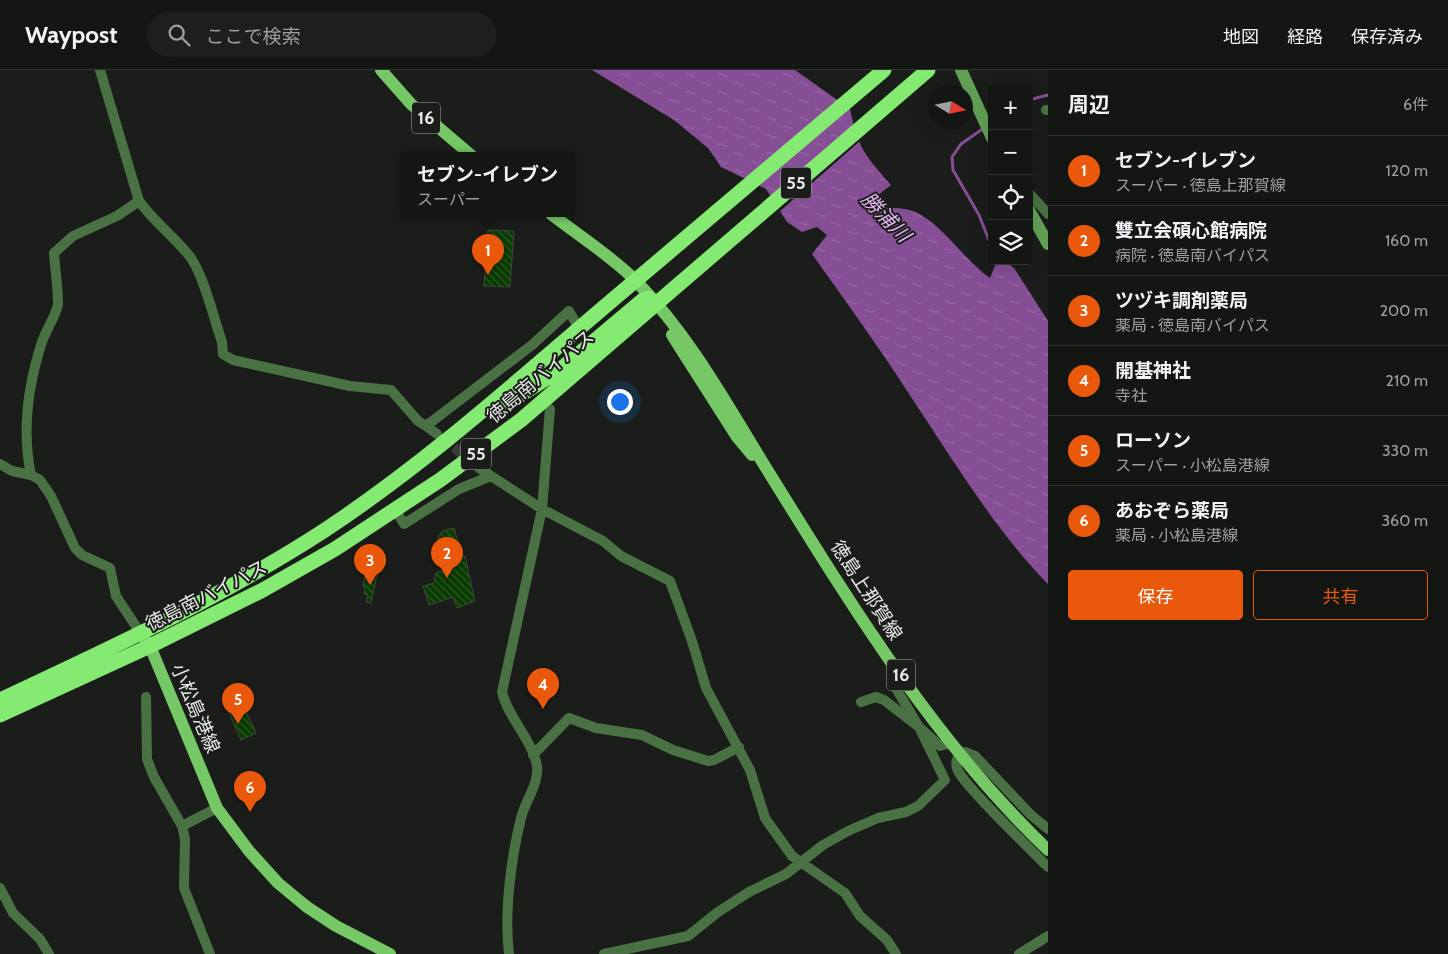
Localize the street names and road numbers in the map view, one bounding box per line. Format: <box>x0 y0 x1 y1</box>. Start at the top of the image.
road number: 16 <box>412 102 440 134</box>
road number: 55 <box>781 168 811 198</box>
street label: 徳島南バイパス <box>482 325 599 428</box>
road number: 55 <box>461 438 491 469</box>
street label: 徳島上那賀線 <box>826 536 907 644</box>
street label: 徳島南バイパス <box>142 555 271 636</box>
street label: 小松島港線 <box>166 660 225 756</box>
road number: 16 <box>887 660 915 690</box>

